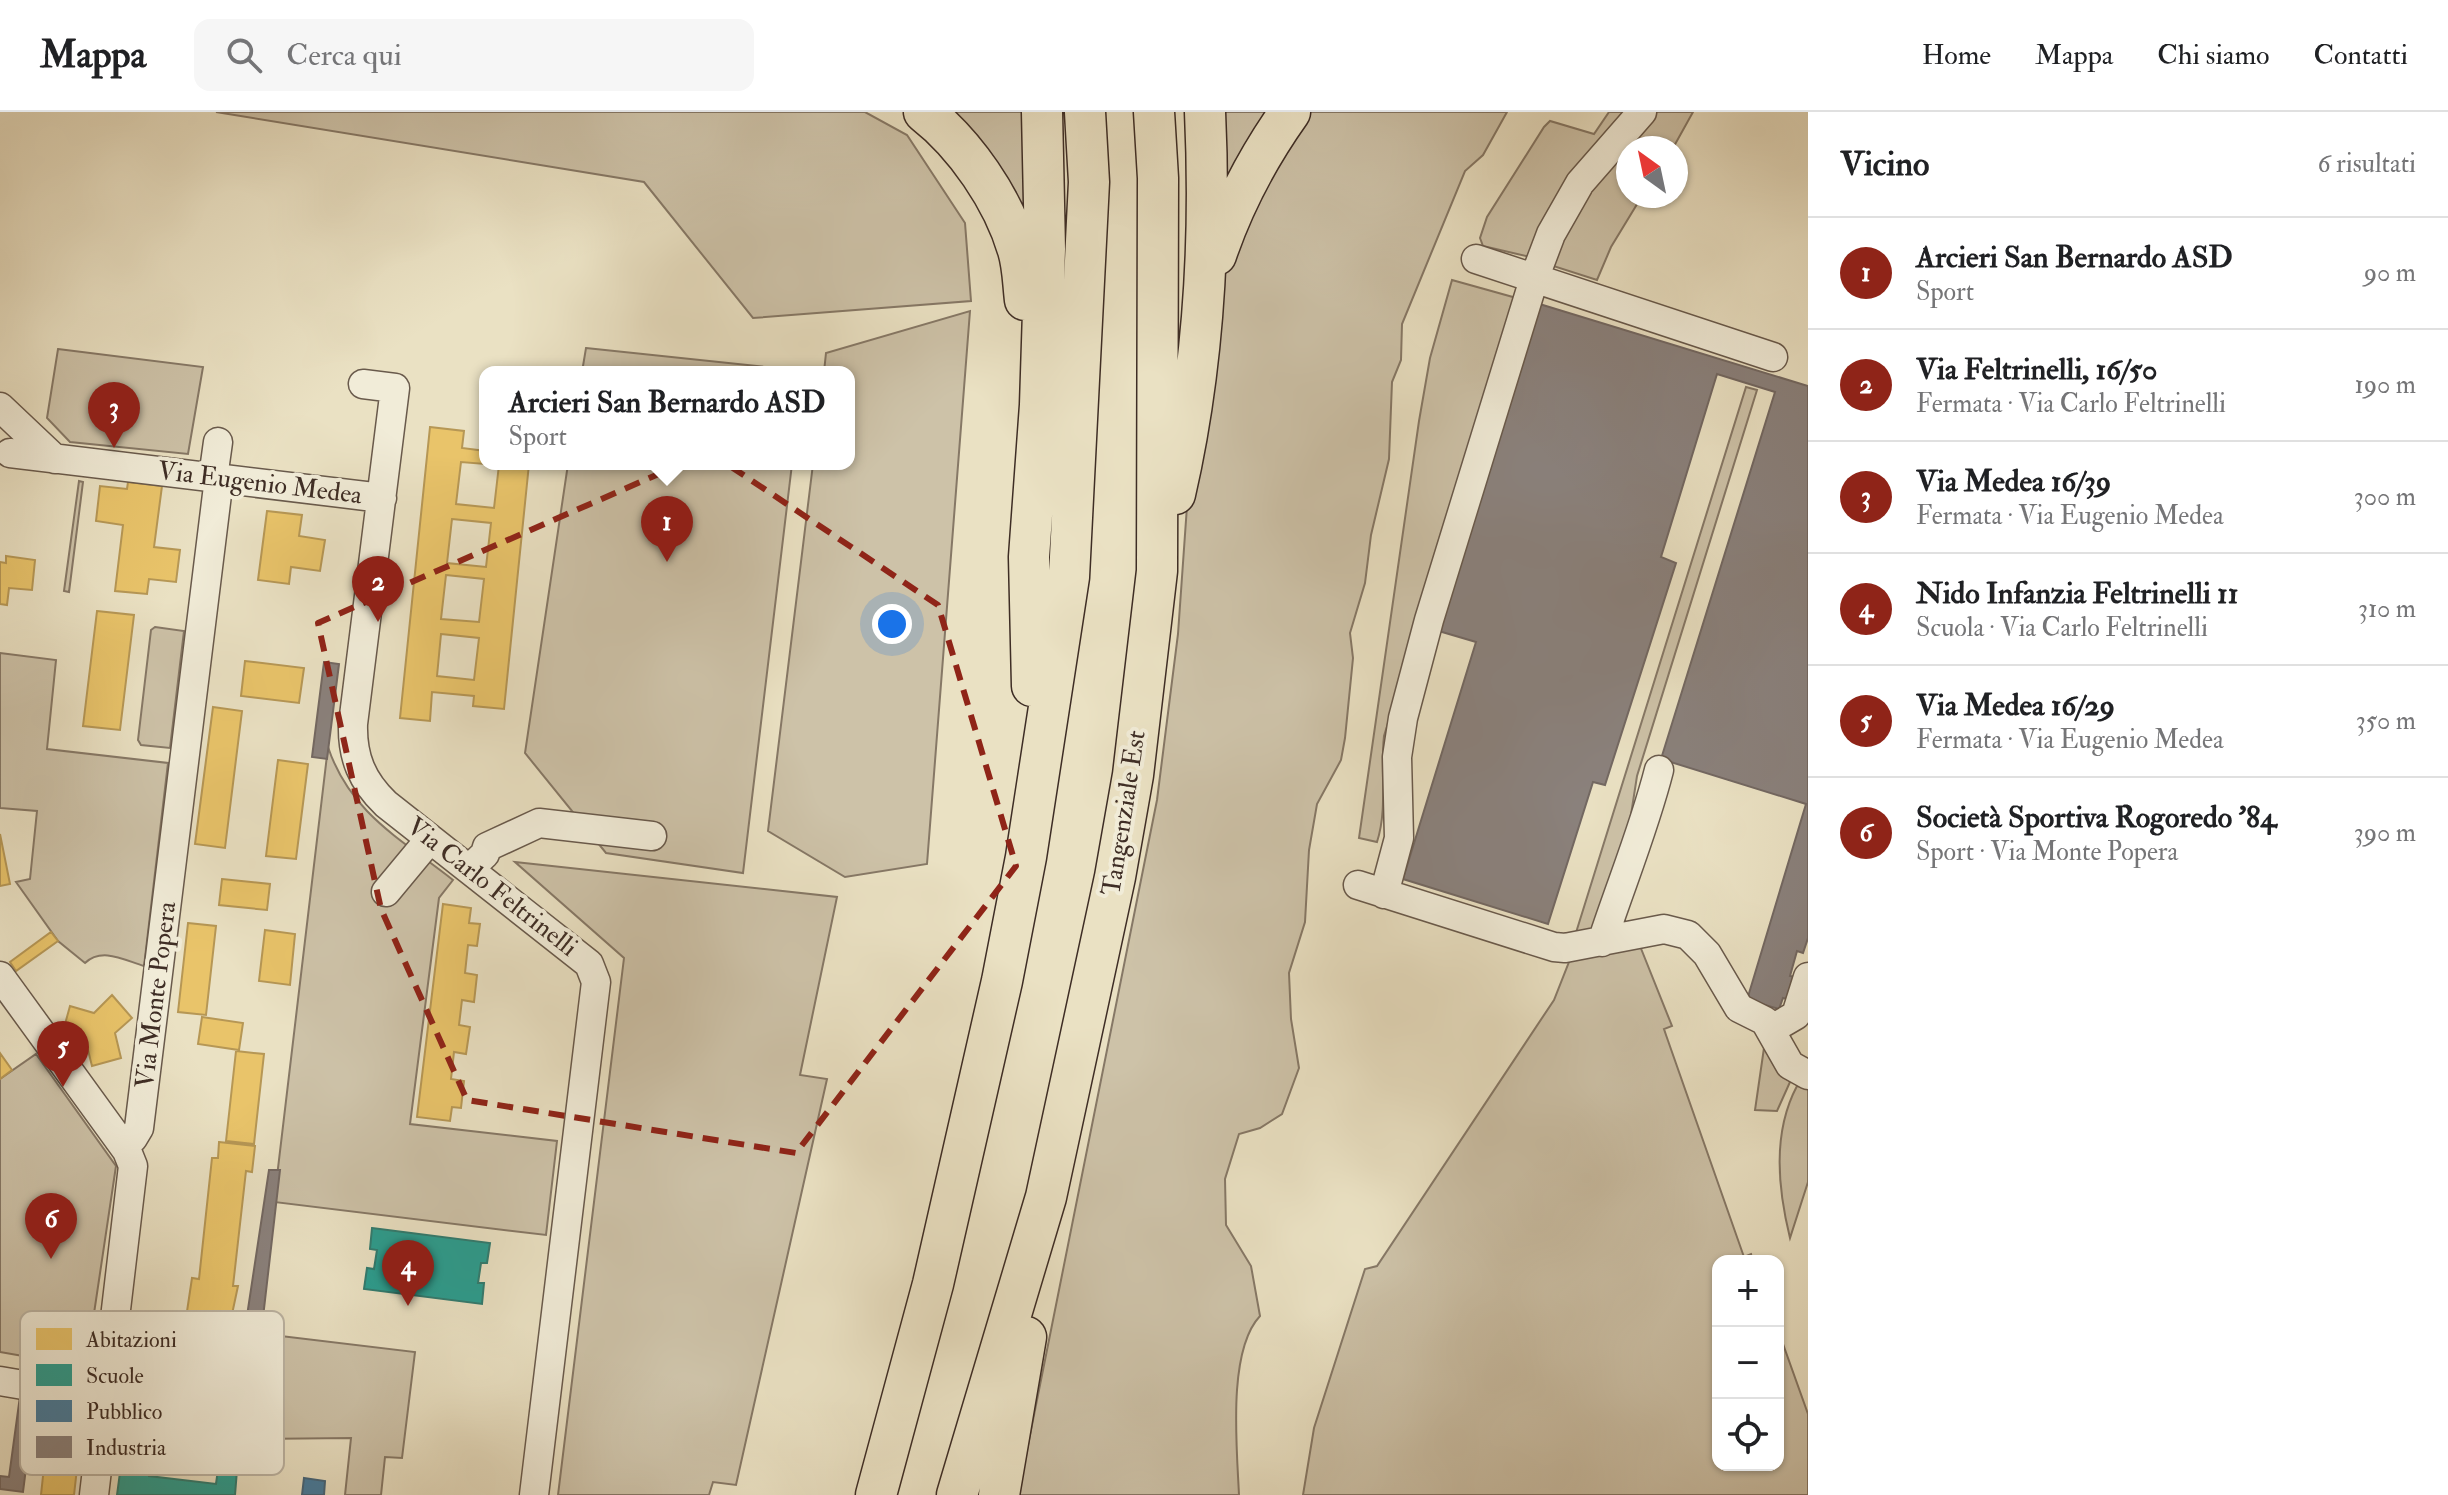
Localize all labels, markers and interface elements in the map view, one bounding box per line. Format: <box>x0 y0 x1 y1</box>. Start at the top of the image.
search box <box>194 19 754 91</box>
text: Mappa <box>40 31 146 79</box>
icon: search <box>222 33 266 77</box>
text: Cerca qui <box>286 37 402 74</box>
text: Home <box>1922 38 1991 73</box>
text: Mappa <box>2035 38 2113 73</box>
text: Chi siamo <box>2157 38 2270 73</box>
text: Contatti <box>2314 38 2408 73</box>
north arrow <box>1616 136 1688 208</box>
text: Vicino <box>1840 143 1929 186</box>
text: 6 risultati <box>2317 148 2416 180</box>
text: Arcieri San Bernardo ASD <box>1916 239 2233 276</box>
text: 1 <box>1861 257 1871 289</box>
text: 90 m <box>2364 257 2416 289</box>
text: Sport <box>1916 276 1974 308</box>
text: Via Feltrinelli, 16/50 <box>1916 351 2157 388</box>
popup <box>479 366 855 470</box>
text: 2 <box>1859 369 1873 401</box>
text: 190 m <box>2355 369 2416 401</box>
pin: 3 <box>88 382 140 448</box>
text: Arcieri San Bernardo ASD <box>509 384 825 421</box>
text: Fermata · Via Carlo Feltrinelli <box>1916 388 2226 420</box>
text: Sport <box>509 421 567 453</box>
street label: Via Eugenio Medea <box>156 455 364 511</box>
text: Via Medea 16/39 <box>1916 463 2111 500</box>
text: 3 <box>1861 481 1871 513</box>
text: 300 m <box>2354 481 2416 513</box>
pin: 1 <box>641 496 693 562</box>
text: Fermata · Via Eugenio Medea <box>1916 500 2224 532</box>
pin: 2 <box>352 556 404 622</box>
text: Nido Infanzia Feltrinelli 11 <box>1916 575 2238 612</box>
text: 4 <box>1859 593 1873 625</box>
text: 310 m <box>2358 593 2416 625</box>
your location <box>872 604 912 644</box>
text: Scuola · Via Carlo Feltrinelli <box>1916 612 2208 644</box>
text: Via Medea 16/29 <box>1916 687 2115 724</box>
text: 5 <box>1860 705 1872 737</box>
text: 350 m <box>2356 705 2416 737</box>
text: Fermata · Via Eugenio Medea <box>1916 724 2224 756</box>
street label: Tangenziale Est <box>1095 728 1153 898</box>
text: Società Sportiva Rogoredo '84 <box>1916 799 2276 836</box>
street label: Via Carlo Feltrinelli <box>400 810 584 964</box>
text: 6 <box>1859 817 1873 849</box>
text: 390 m <box>2354 817 2416 849</box>
text: Sport · Via Monte Popera <box>1916 836 2178 868</box>
street label: Via Monte Popera <box>129 899 184 1090</box>
pin: 5 <box>37 1021 89 1087</box>
pin: 6 <box>25 1193 77 1259</box>
pin: 4 <box>382 1240 434 1306</box>
map controls <box>1712 1255 1784 1471</box>
button: + <box>1712 1255 1784 1327</box>
legend <box>20 1311 284 1475</box>
text: Abitazioni <box>85 1326 177 1354</box>
button: − <box>1712 1327 1784 1399</box>
text: Scuole <box>86 1362 144 1390</box>
text: Pubblico <box>86 1398 162 1426</box>
button: locate <box>1712 1399 1784 1471</box>
text: Industria <box>86 1434 167 1462</box>

